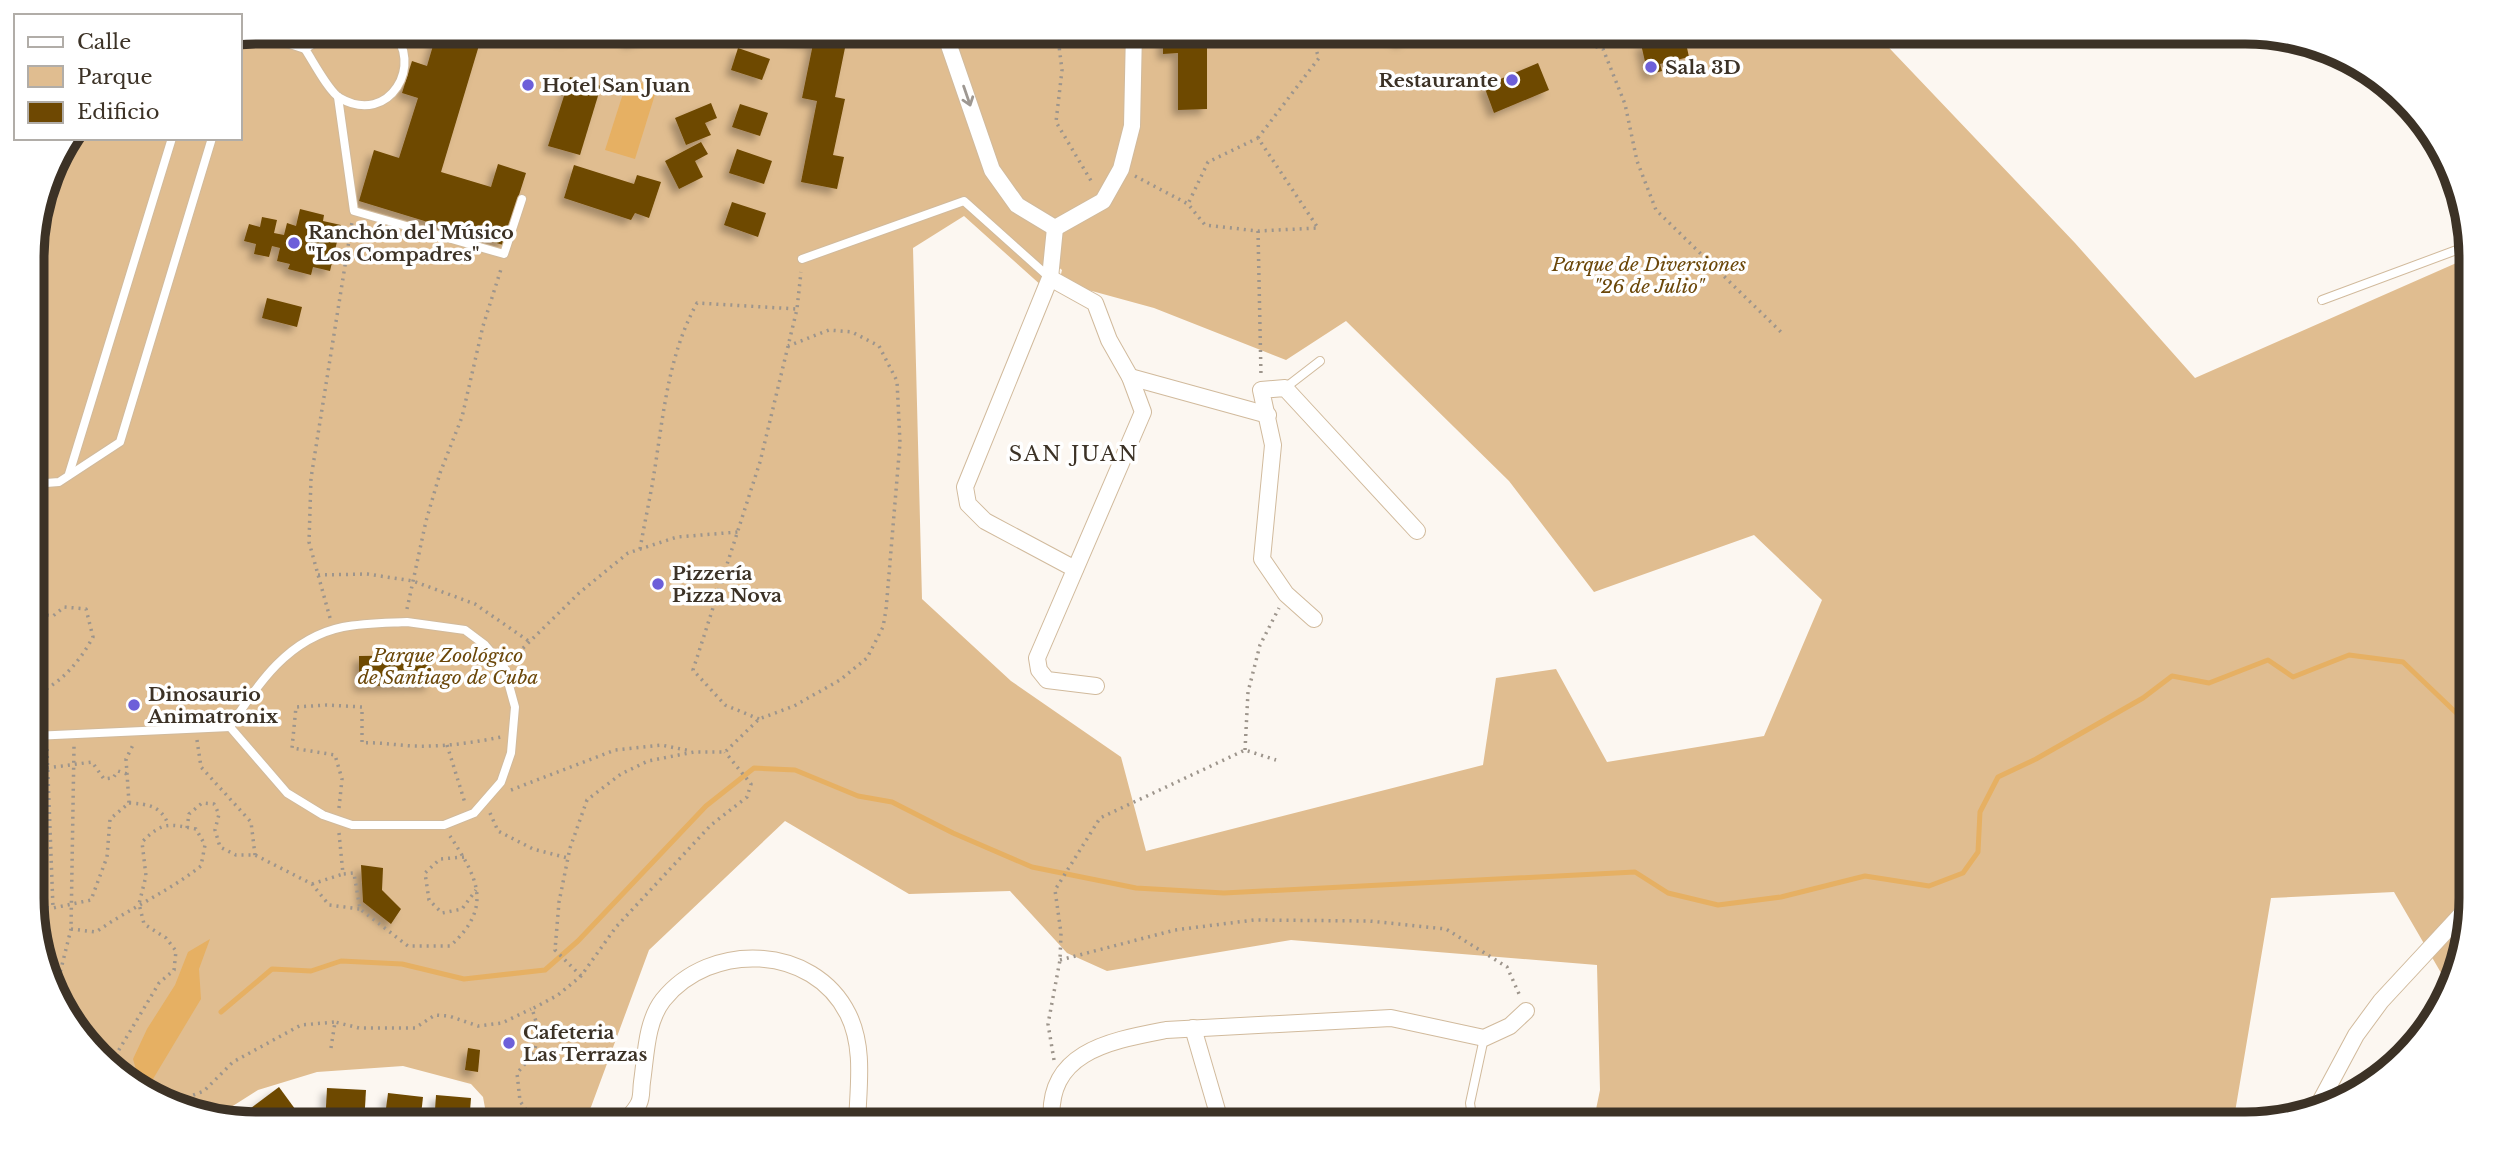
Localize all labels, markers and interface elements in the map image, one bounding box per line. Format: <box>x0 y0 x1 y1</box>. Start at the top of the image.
legend <box>14 14 242 140</box>
text: Calle <box>77 29 131 55</box>
place label: Sala 3D <box>1665 56 1741 79</box>
marker: Sala 3D <box>1643 59 1659 75</box>
text: Parque <box>77 64 152 90</box>
place label: Restaurante <box>1378 69 1498 92</box>
marker: Restaurante <box>1504 72 1520 88</box>
place label: Hotel San Juan <box>542 74 690 97</box>
marker: Hotel San Juan <box>520 77 536 93</box>
one-way arrow <box>961 85 974 107</box>
text: Edificio <box>77 99 159 125</box>
place label: Ranchón del Músico "Los Compadres" <box>308 221 514 266</box>
marker: Ranchón del Músico "Los Compadres" <box>286 235 302 251</box>
park label: Parque de Diversiones "26 de Julio" <box>1551 253 1746 298</box>
district label: SAN JUAN <box>1008 441 1140 467</box>
place label: Pizzería Pizza Nova <box>672 562 782 607</box>
marker: Pizzería Pizza Nova <box>650 576 666 592</box>
park label: Parque Zoológico de Santiago de Cuba <box>358 644 538 689</box>
place label: Dinosaurio Animatronix <box>147 683 279 728</box>
marker: Dinosaurio Animatronix <box>126 697 142 713</box>
place label: Cafeteria Las Terrazas <box>523 1021 647 1066</box>
marker: Cafeteria Las Terrazas <box>501 1035 517 1051</box>

